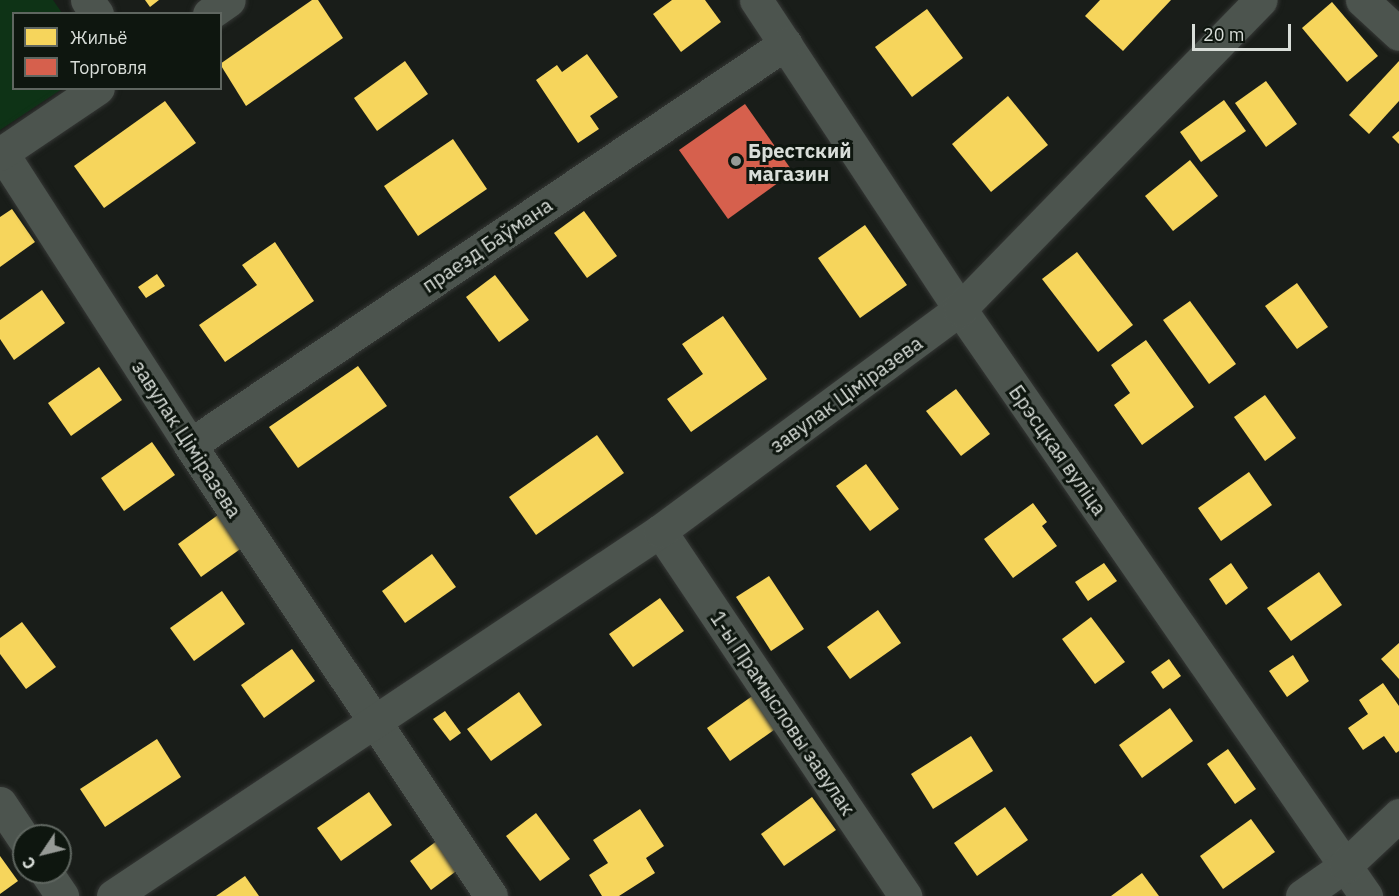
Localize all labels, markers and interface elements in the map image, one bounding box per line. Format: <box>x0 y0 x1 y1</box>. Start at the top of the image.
legend <box>12 12 222 90</box>
scale bar <box>1195 12 1294 50</box>
text: 20 m <box>1203 23 1245 46</box>
text: Жильё <box>70 26 127 49</box>
text: Торговля <box>70 56 147 79</box>
place label: Брестский магазин <box>748 138 851 185</box>
marker: Брестский магазин <box>729 154 743 168</box>
street label: праезд Баўмана <box>417 193 557 297</box>
street label: завулак Ціміразева <box>765 331 927 457</box>
street label: завулак Ціміразева <box>127 356 247 522</box>
street label: Брэсцкая вуліца <box>1004 380 1112 520</box>
street label: 1-ы Прамысловы завулак <box>706 606 860 820</box>
north arrow <box>12 824 72 884</box>
text: С <box>18 853 40 873</box>

